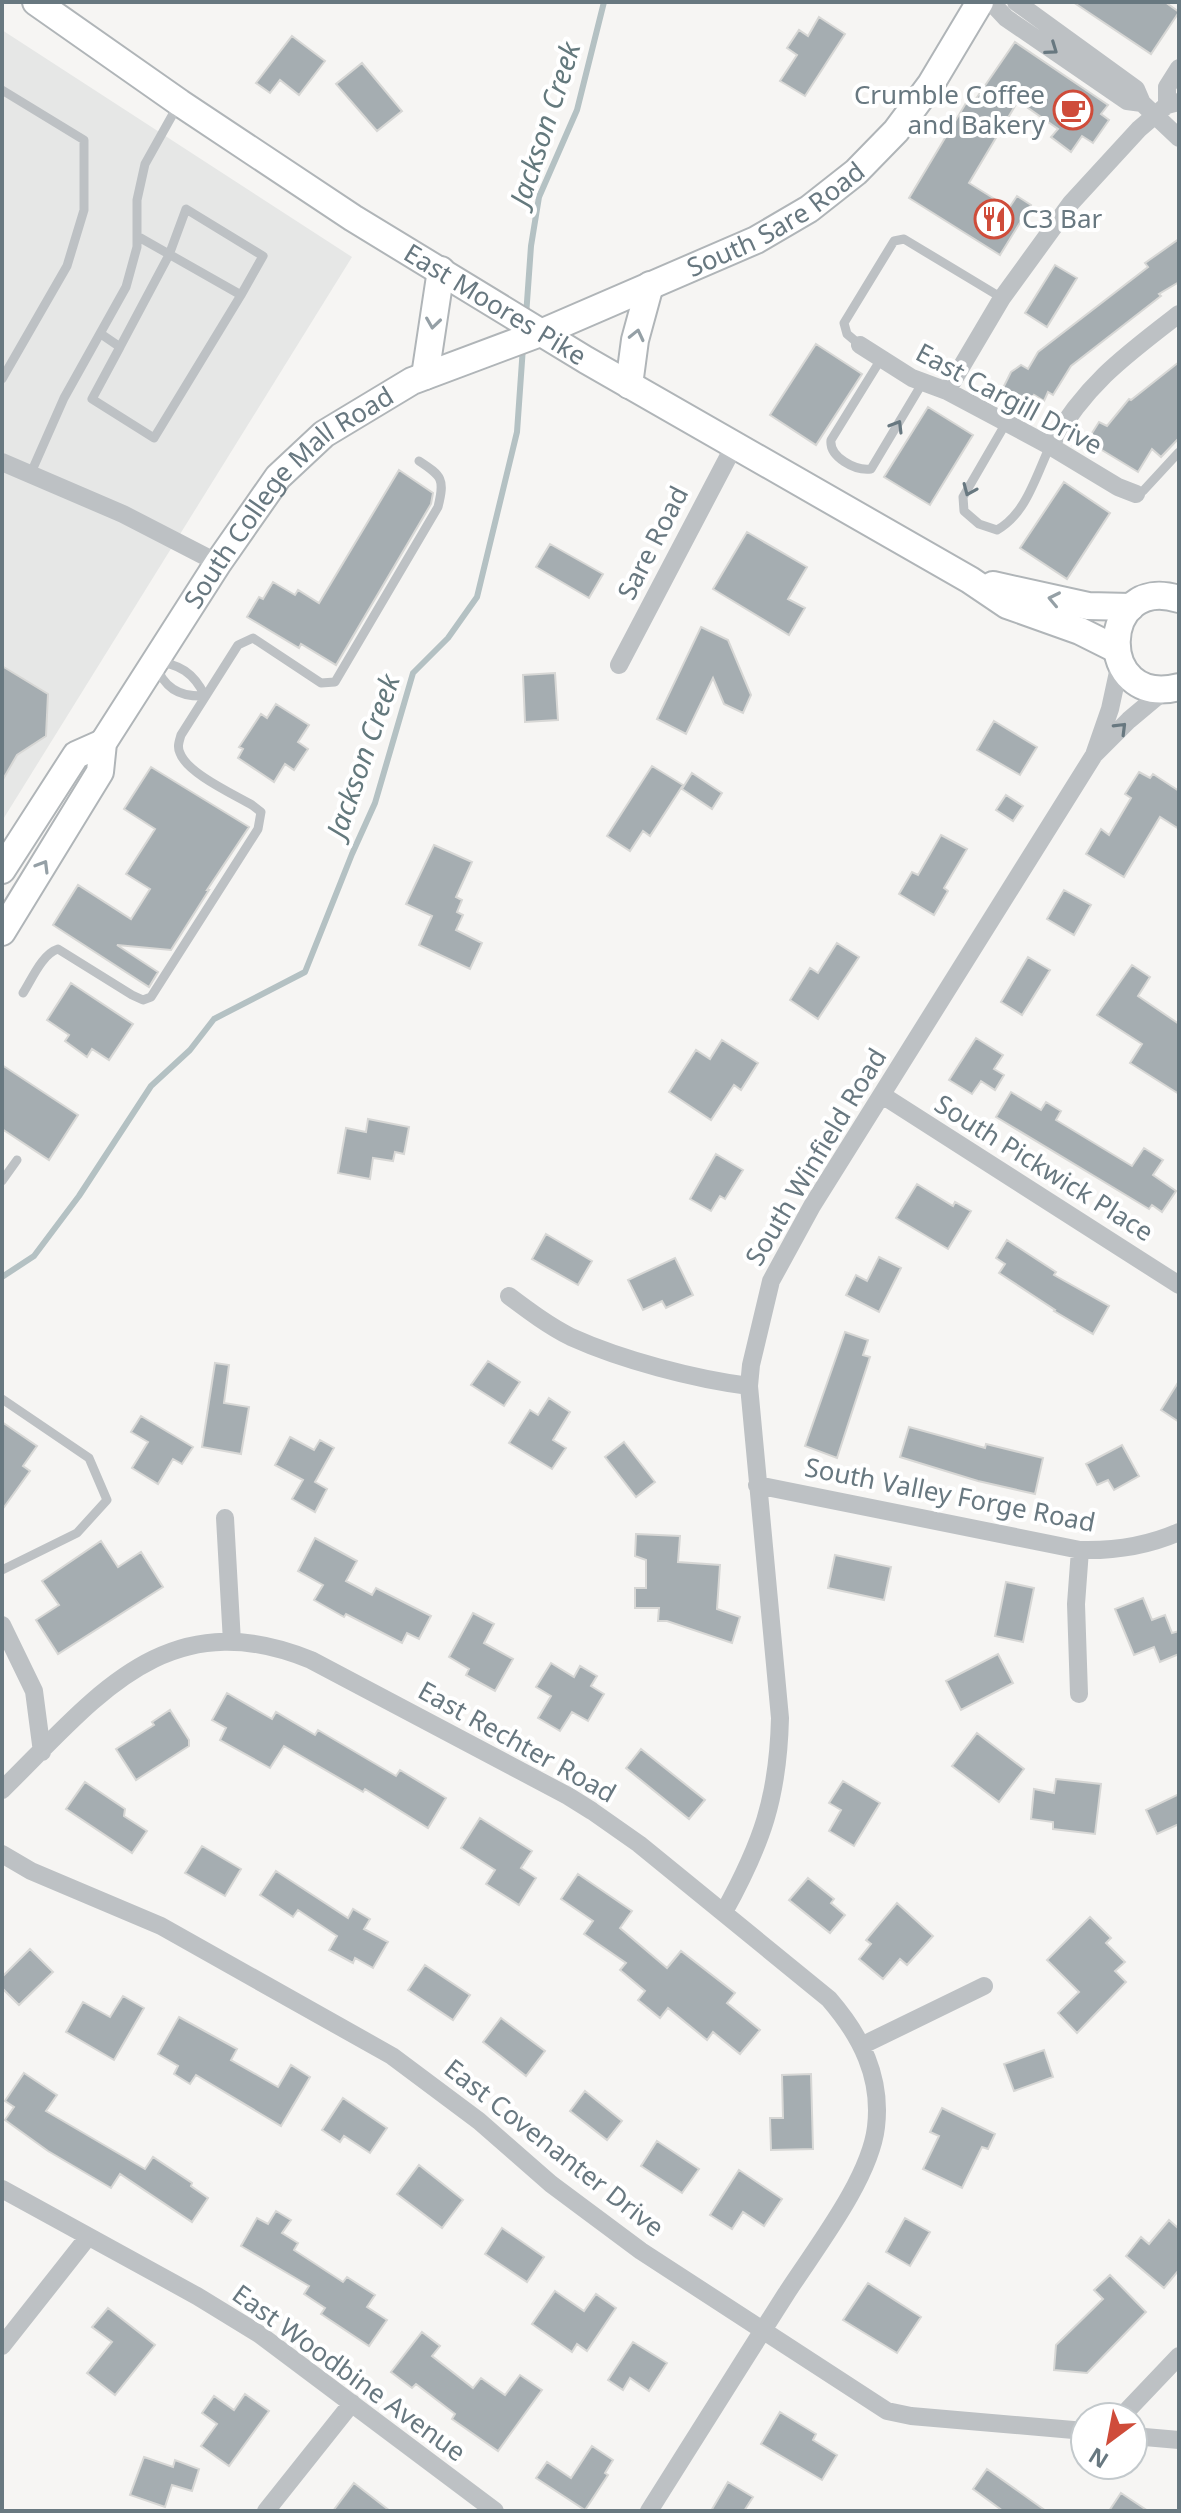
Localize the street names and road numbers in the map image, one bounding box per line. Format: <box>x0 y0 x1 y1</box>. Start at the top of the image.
street label: South Sare Road <box>681 153 872 285</box>
street label: East Moores Pike <box>397 234 594 373</box>
street label: East Cargill Drive <box>910 334 1109 462</box>
street label: South College Mall Road <box>175 377 400 615</box>
street label: Sare Road <box>608 480 696 606</box>
street label: South Winfield Road <box>736 1041 894 1272</box>
street label: South Pickwick Place <box>928 1085 1161 1249</box>
street label: South Valley Forge Road <box>802 1448 1098 1540</box>
street label: East Rechter Road <box>412 1672 623 1810</box>
street label: East Covenanter Drive <box>437 2050 672 2244</box>
street label: East Woodbine Avenue <box>226 2275 474 2469</box>

